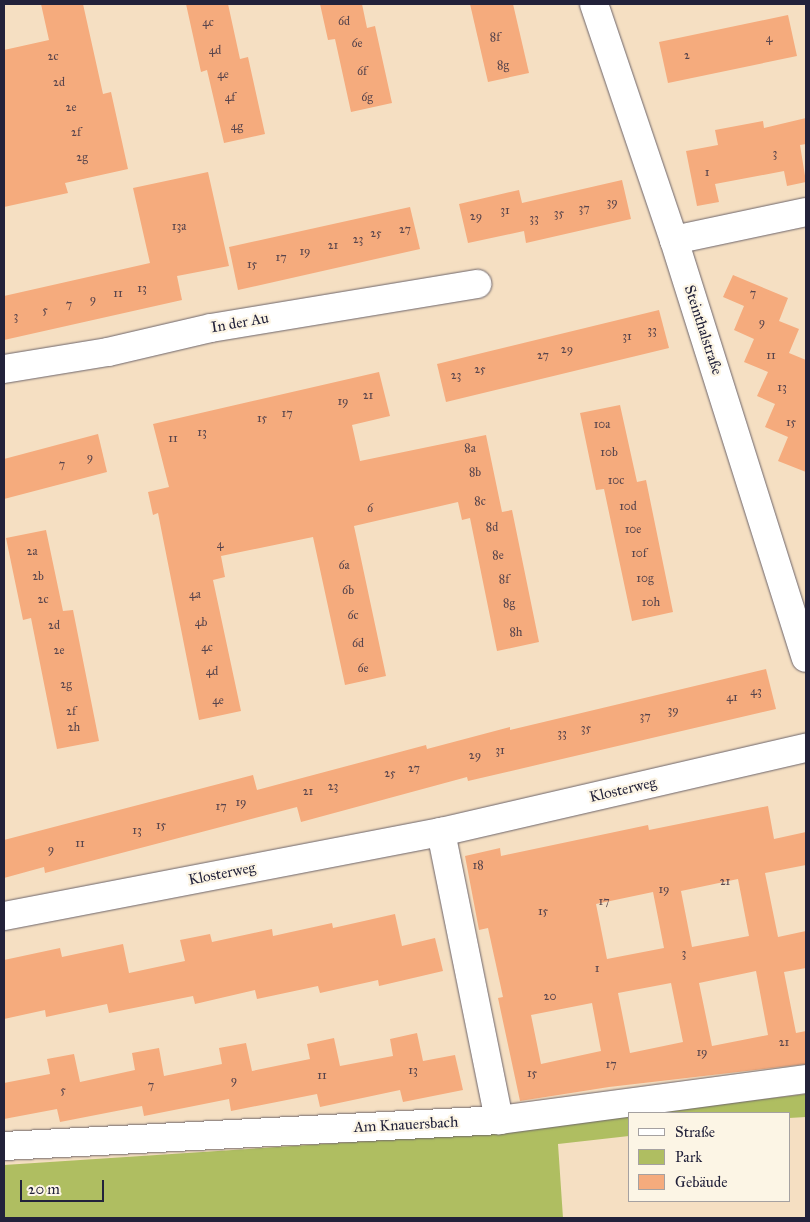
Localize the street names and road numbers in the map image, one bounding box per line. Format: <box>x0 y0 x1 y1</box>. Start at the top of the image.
street label: Steinthalstraße <box>680 283 726 377</box>
street label: In der Au <box>210 309 270 337</box>
street label: Klosterweg <box>588 774 658 806</box>
street label: Klosterweg <box>187 859 257 889</box>
street label: Am Knauersbach <box>353 1113 459 1137</box>

